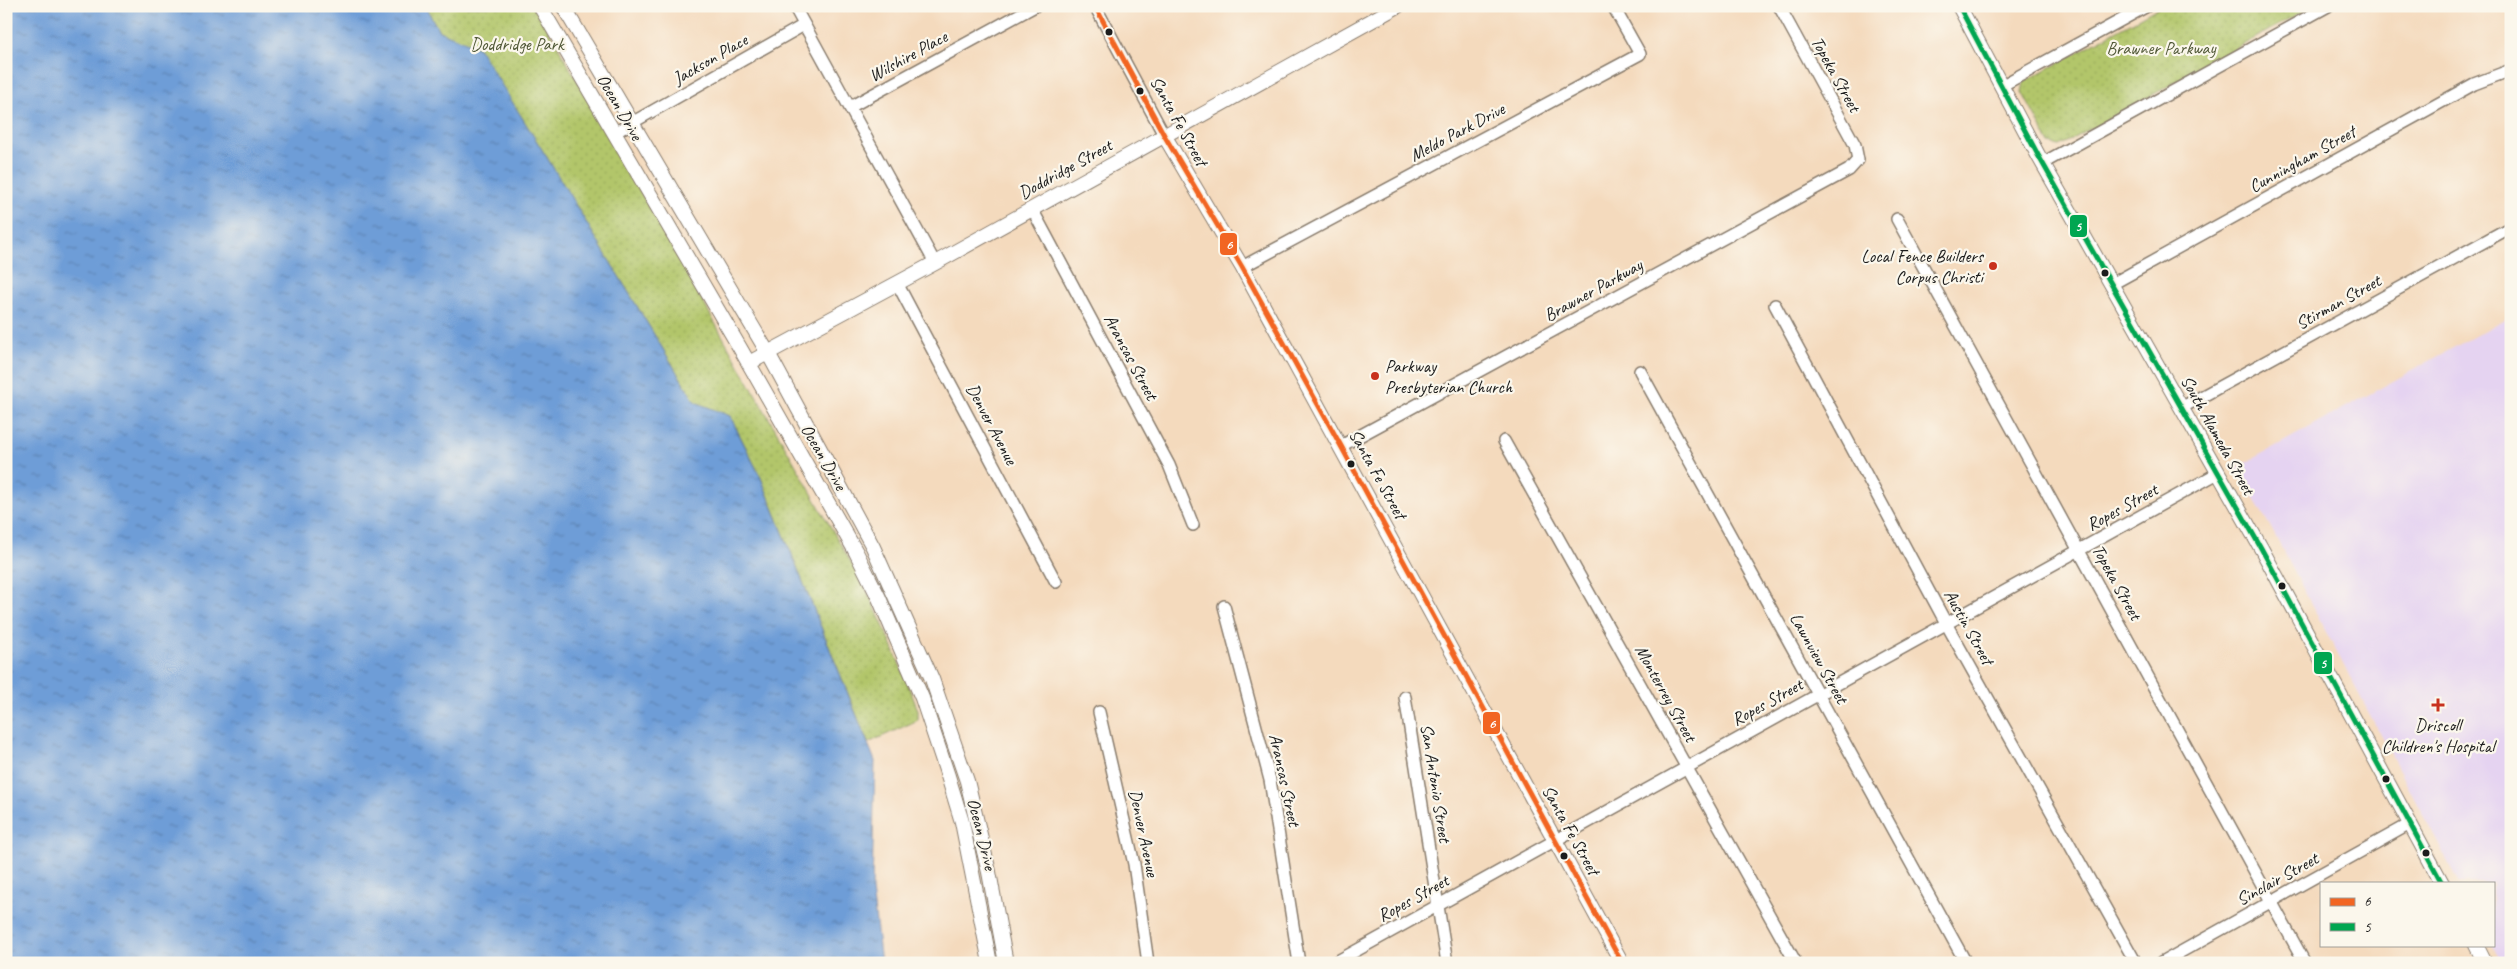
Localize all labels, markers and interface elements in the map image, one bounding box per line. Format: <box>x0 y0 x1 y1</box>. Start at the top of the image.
street label: Wilshire Place <box>865 25 952 86</box>
unlabelled marker <box>1104 27 1114 37</box>
street label: Jackson Place <box>668 28 752 90</box>
street label: Topeka Street <box>1806 32 1867 117</box>
park label: Doddridge Park <box>470 33 565 55</box>
park label: Brawner Parkway <box>2106 37 2217 59</box>
street label: Ocean Drive <box>592 70 648 145</box>
street label: Santa Fe Street <box>1145 72 1214 172</box>
unlabelled marker <box>1135 86 1145 96</box>
street label: Meldo Park Drive <box>1406 97 1509 166</box>
street label: Cunningham Street <box>2245 119 2362 197</box>
street label: Doddridge Street <box>1014 133 1117 204</box>
line badge: 5 <box>2069 214 2088 238</box>
text: 5 <box>2075 218 2083 235</box>
line badge: 6 <box>1219 232 1238 256</box>
text: 6 <box>1226 236 1234 253</box>
place label: Local Fence Builders Corpus Christi <box>1861 245 1986 288</box>
street label: Brawner Parkway <box>1540 253 1648 326</box>
marker: Local Fence Builders Corpus Christi <box>1987 260 1999 272</box>
unlabelled marker <box>2100 268 2110 278</box>
street label: Stirman Street <box>2292 269 2386 334</box>
street label: Aransas Street <box>1099 310 1164 405</box>
place label: Parkway Presbyterian Church <box>1385 355 1513 398</box>
marker: Parkway Presbyterian Church <box>1369 370 1381 382</box>
street label: South Alameda Street <box>2176 372 2261 500</box>
street label: Denver Avenue <box>962 380 1023 469</box>
street label: Ocean Drive <box>796 420 852 495</box>
street label: Santa Fe Street <box>1344 425 1413 525</box>
unlabelled marker <box>1346 459 1356 469</box>
street label: Ropes Street <box>2083 478 2163 535</box>
street label: Topeka Street <box>2087 540 2148 625</box>
unlabelled marker <box>2277 581 2287 591</box>
street label: Austin Street <box>1939 586 2000 671</box>
street label: Lawnview Street <box>1785 609 1854 709</box>
street label: Monterrey Street <box>1630 641 1703 747</box>
line badge: 5 <box>2313 651 2333 675</box>
text: 5 <box>2320 655 2328 672</box>
street label: Ropes Street <box>1728 673 1808 730</box>
marker: Driscoll Children's Hospital <box>2431 698 2445 712</box>
line badge: 6 <box>1482 711 1501 735</box>
place label: Driscoll Children's Hospital <box>2382 714 2497 757</box>
text: 6 <box>1489 715 1497 732</box>
street label: San Antonio Street <box>1416 722 1457 846</box>
street label: Aransas Street <box>1264 732 1306 830</box>
unlabelled marker <box>2381 774 2391 784</box>
street label: Santa Fe Street <box>1537 781 1606 881</box>
street label: Denver Avenue <box>1124 787 1164 880</box>
street label: Ocean Drive <box>963 796 1002 873</box>
street label: Sinclair Street <box>2232 847 2324 910</box>
unlabelled marker <box>2421 848 2431 858</box>
unlabelled marker <box>1559 851 1569 861</box>
street label: Ropes Street <box>1374 869 1454 926</box>
legend <box>2320 882 2494 946</box>
text: 6 <box>2364 892 2372 911</box>
text: 5 <box>2364 918 2372 937</box>

